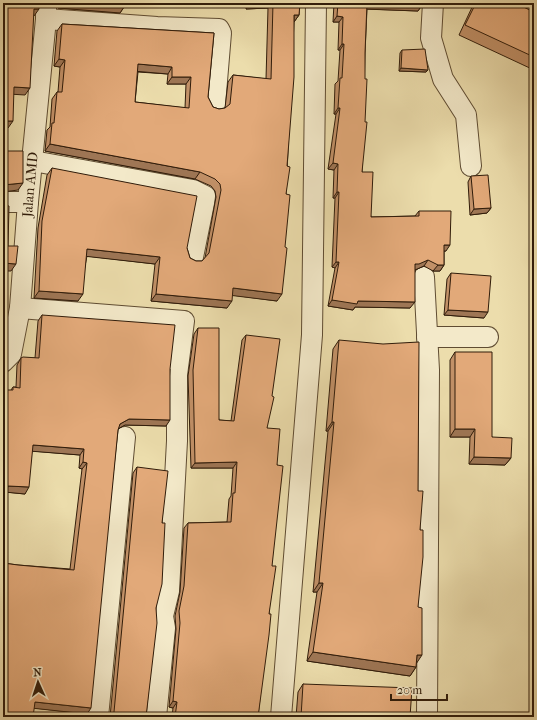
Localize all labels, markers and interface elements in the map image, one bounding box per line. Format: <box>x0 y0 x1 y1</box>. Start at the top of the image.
street label: Jalan AMD <box>18 151 41 219</box>
north arrow <box>18 662 58 702</box>
text: N <box>33 666 43 679</box>
scale bar <box>391 676 447 702</box>
text: 20 m <box>397 683 422 697</box>

